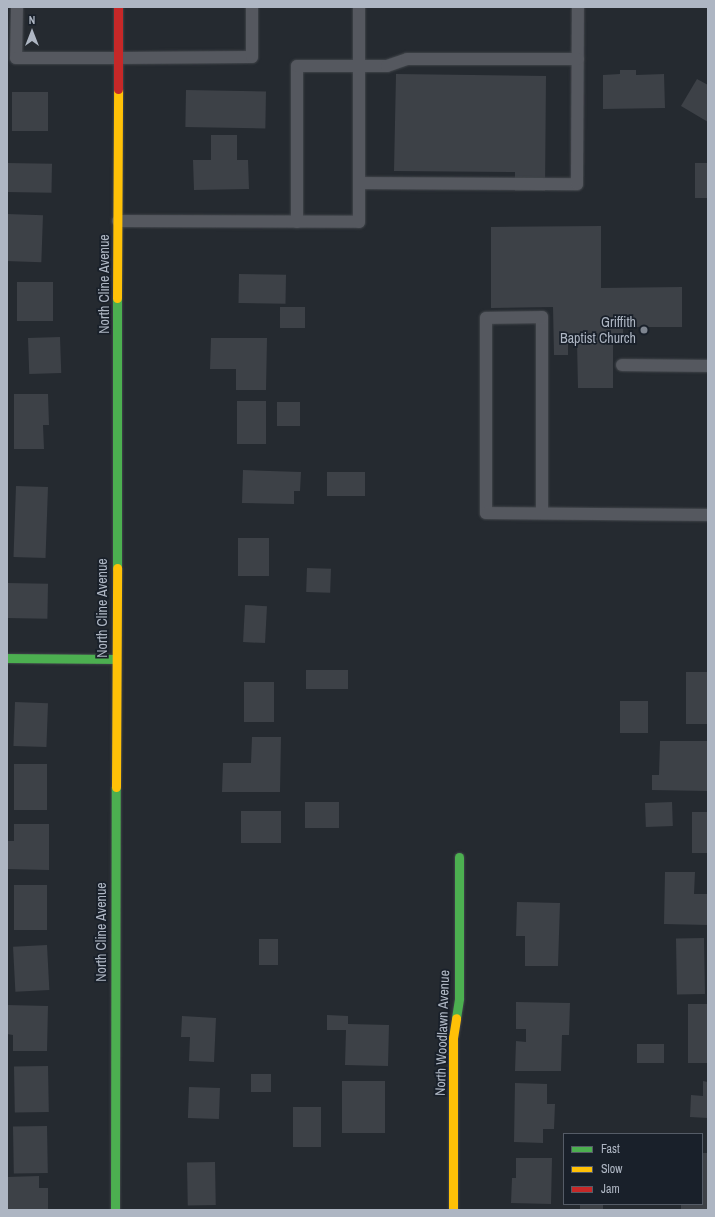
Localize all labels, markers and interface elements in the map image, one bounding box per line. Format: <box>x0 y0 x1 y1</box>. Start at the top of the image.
north arrow <box>12 12 52 52</box>
text: N <box>29 13 35 27</box>
street label: North Cline Avenue <box>96 234 112 334</box>
place label: Griffith Baptist Church <box>560 314 636 346</box>
marker: Griffith Baptist Church <box>639 325 649 335</box>
street label: North Cline Avenue <box>94 558 110 658</box>
street label: North Cline Avenue <box>93 882 109 982</box>
street label: North Woodlawn Avenue <box>431 969 453 1097</box>
legend <box>563 1133 703 1205</box>
text: Fast <box>601 1141 620 1157</box>
text: Slow <box>601 1161 622 1177</box>
text: Jam <box>601 1181 620 1197</box>

